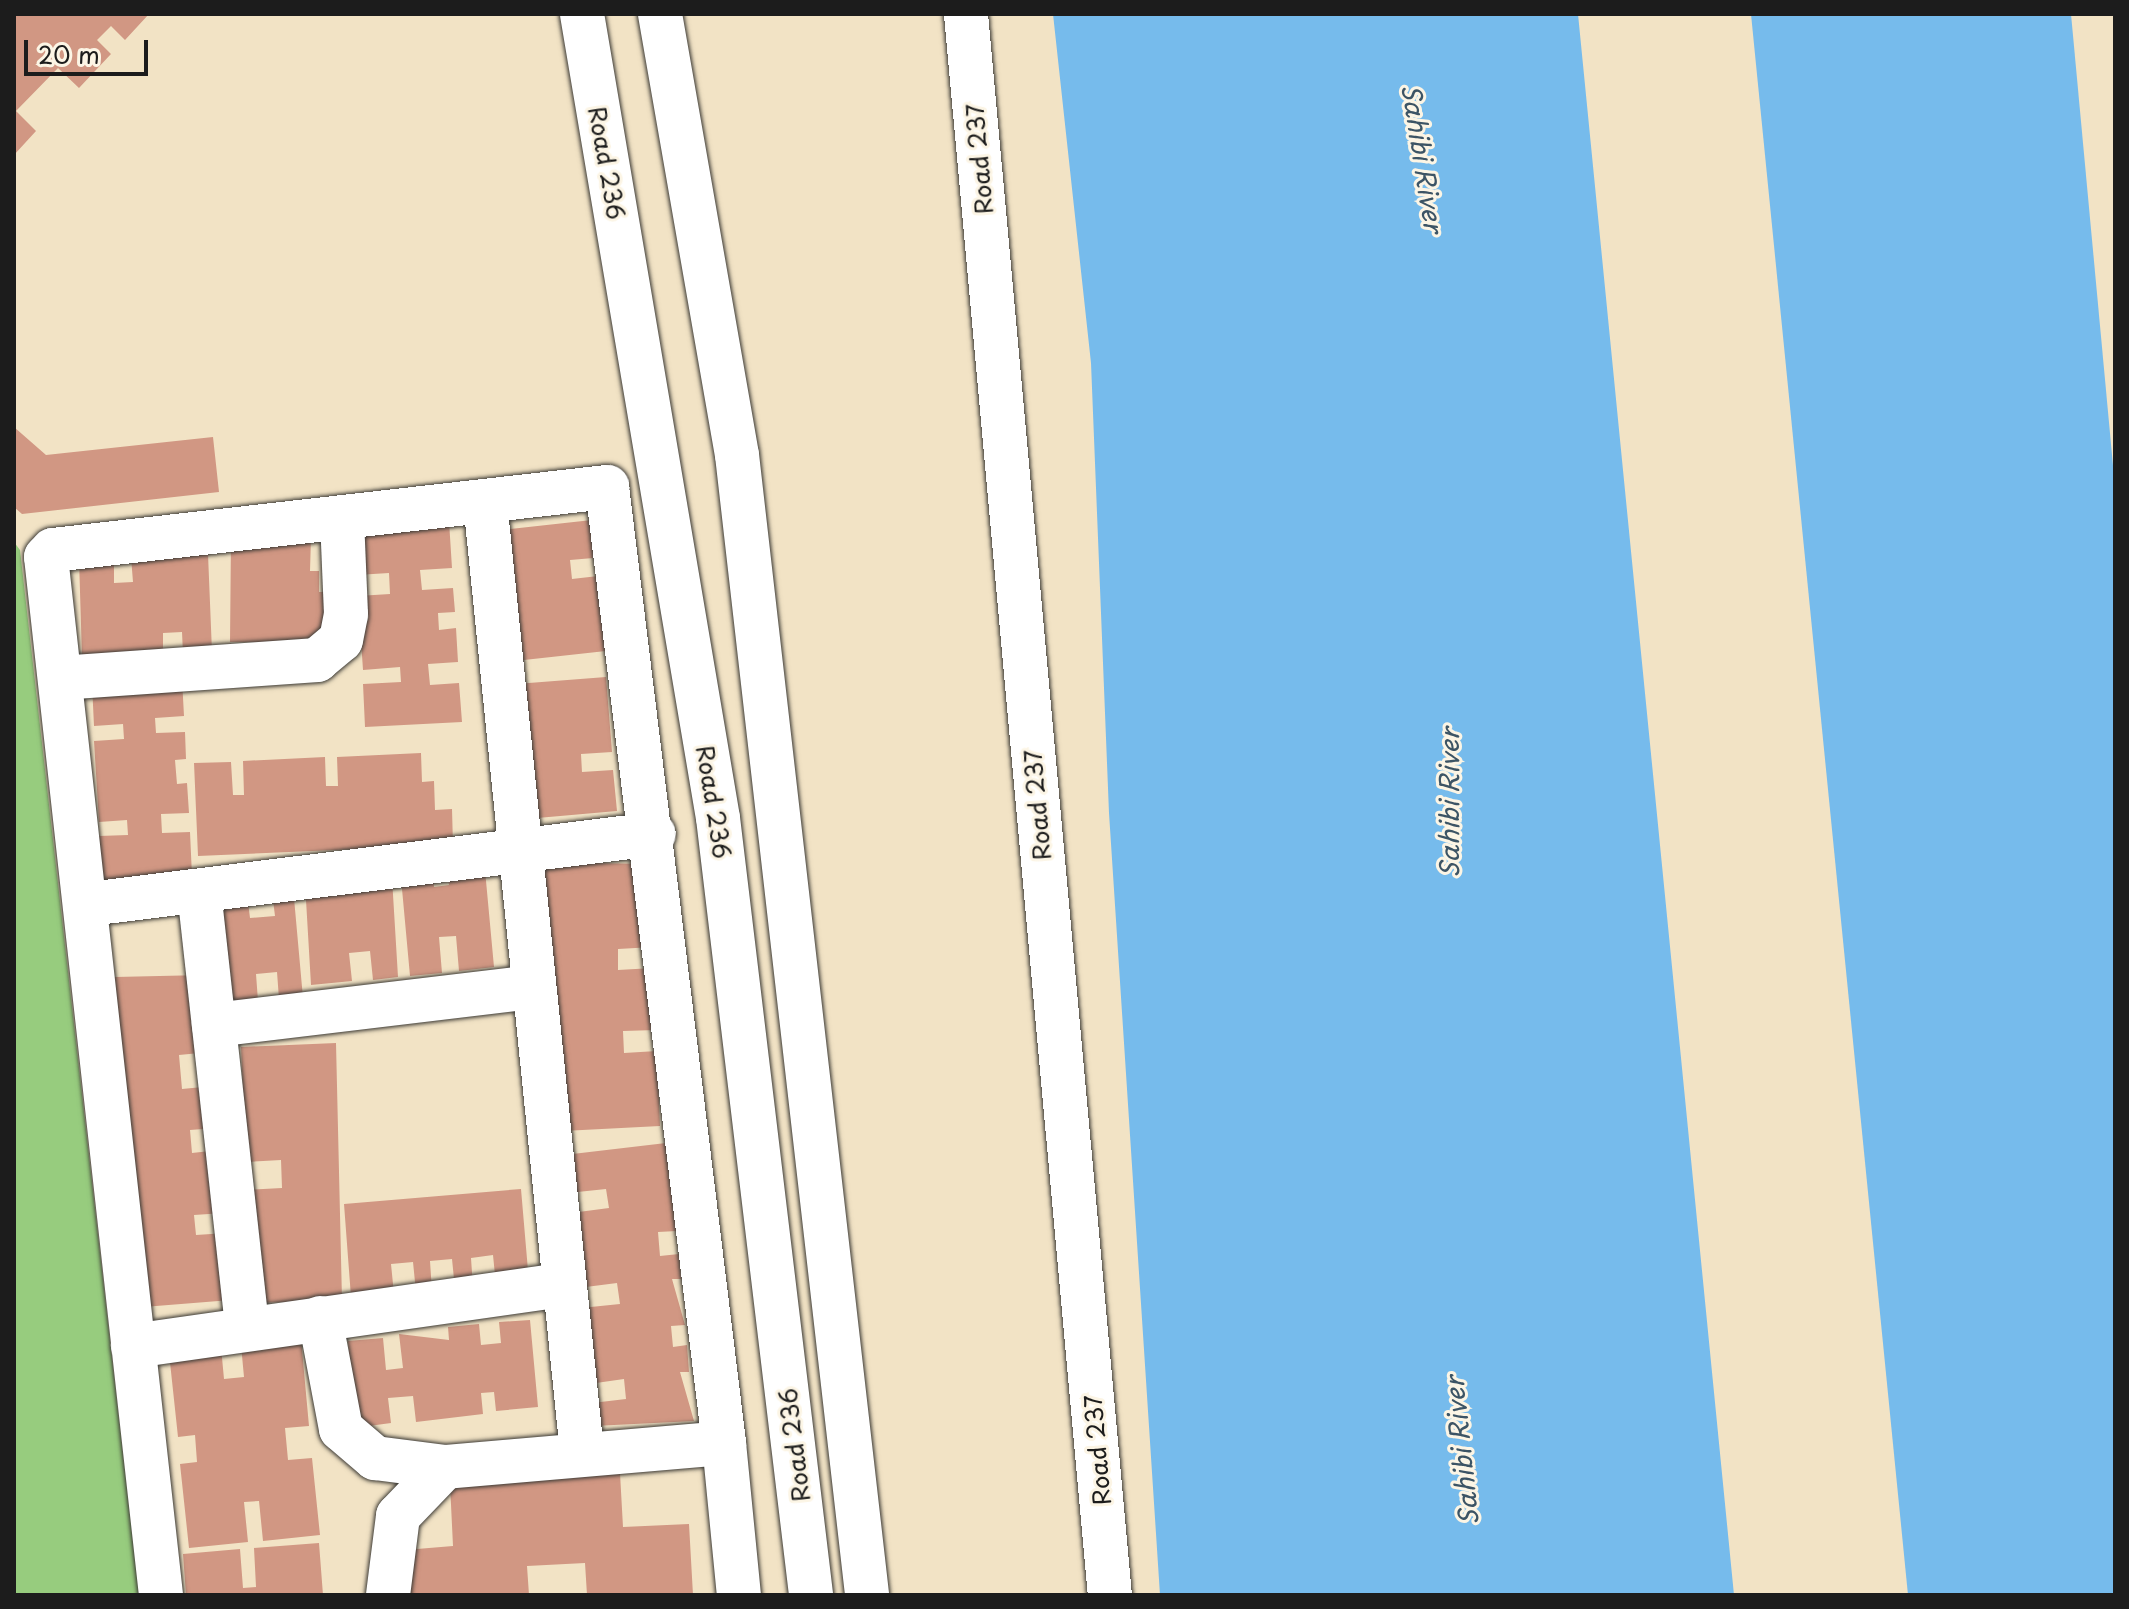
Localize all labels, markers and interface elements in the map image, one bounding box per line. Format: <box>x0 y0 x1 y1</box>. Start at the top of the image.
scale bar <box>28 24 152 74</box>
text: 20 m <box>38 36 100 72</box>
water label: Sahibi River <box>1396 81 1450 235</box>
street label: Road 237 <box>960 103 998 215</box>
street label: Road 236 <box>583 104 631 222</box>
water label: Sahibi River <box>1433 728 1465 878</box>
street label: Road 236 <box>691 743 737 861</box>
street label: Road 237 <box>1018 749 1056 861</box>
water label: Sahibi River <box>1438 1375 1484 1527</box>
street label: Road 236 <box>773 1387 815 1503</box>
street label: Road 237 <box>1078 1394 1116 1506</box>

